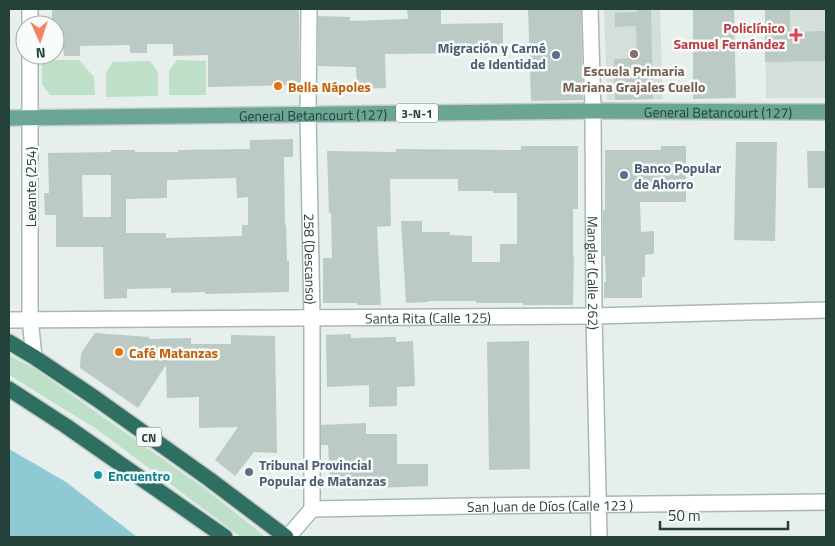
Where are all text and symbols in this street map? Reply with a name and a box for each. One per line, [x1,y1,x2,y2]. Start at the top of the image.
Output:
north arrow [15,15,65,65]
place label: Policlínico Samuel Fernández [673,17,785,54]
marker: Policlínico Samuel Fernández [789,28,803,42]
place label: Migración y Carné de Identidad [437,37,546,74]
text: N [35,43,46,64]
marker: Escuela Primaria Mariana Grajales Cuello [628,48,640,60]
marker: Migración y Carné de Identidad [550,49,562,61]
place label: Escuela Primaria Mariana Grajales Cuello [563,60,705,97]
place label: Bella Nápoles [288,76,371,97]
marker: Bella Nápoles [272,80,284,92]
street label: General Betancourt (127) [644,101,792,122]
street label: General Betancourt (127) [239,103,387,126]
road number: 3-N-1 [396,104,438,122]
street label: Levante (254) [20,147,41,227]
place label: Banco Popular de Ahorro [634,157,721,194]
marker: Banco Popular de Ahorro [618,169,630,181]
street label: 258 (Descanso) [299,213,322,305]
street label: Manglar (Calle 262) [583,216,605,330]
street label: Santa Rita (Calle 125) [365,306,491,328]
place label: Café Matanzas [129,342,219,363]
marker: Café Matanzas [113,346,125,358]
road number: CN [136,428,162,447]
place label: Tribunal Provincial Popular de Matanzas [259,454,387,491]
place label: Encuentro [108,465,170,486]
marker: Tribunal Provincial Popular de Matanzas [243,466,255,478]
marker: Encuentro [92,469,104,481]
street label: San Juan de Díos (Calle 123 ) [467,494,633,517]
scale bar [660,498,788,530]
text: 50 m [668,504,701,527]

